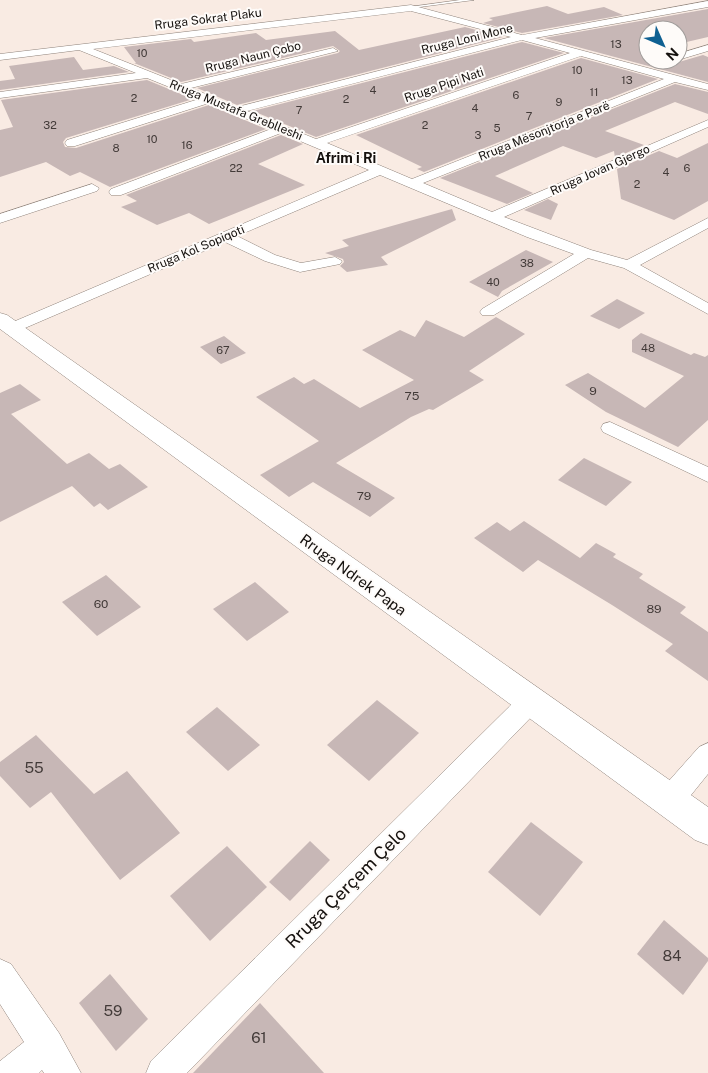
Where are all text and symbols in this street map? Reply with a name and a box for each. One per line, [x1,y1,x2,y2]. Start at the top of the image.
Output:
street label: Rruga Sokrat Plaku [154,5,262,33]
north arrow [638,20,688,70]
street label: Rruga Loni Mone [420,21,514,57]
street label: Rruga Naun Çobo [204,38,302,76]
house number: 13 [610,38,622,50]
text: N [663,45,682,64]
house number: 10 [136,47,148,59]
house number: 10 [571,64,583,76]
street label: Rruga Pipi Nati [402,65,486,105]
house number: 13 [621,74,633,86]
street label: Rruga Mustafa Greblleshi [167,77,305,143]
house number: 4 [370,84,377,96]
house number: 11 [590,86,598,98]
house number: 6 [513,89,520,101]
house number: 2 [131,92,138,104]
house number: 2 [343,93,350,105]
house number: 9 [556,96,563,108]
street label: Rruga Mësonjtorja e Parë [476,98,612,164]
house number: 4 [472,102,479,114]
house number: 7 [296,104,303,116]
house number: 7 [526,110,533,122]
house number: 32 [43,119,57,131]
house number: 2 [422,119,429,131]
house number: 5 [493,122,501,134]
house number: 3 [475,129,482,141]
house number: 10 [146,133,158,145]
house number: 16 [181,139,193,151]
house number: 8 [112,142,120,154]
street label: Rruga Jovan Gjergo [548,142,652,198]
district label: Afrim i Ri [316,150,376,166]
house number: 22 [229,162,243,174]
house number: 6 [684,162,691,174]
house number: 4 [663,166,670,178]
house number: 2 [634,178,641,190]
street label: Rruga Kol Sopiqoti [145,222,247,276]
house number: 38 [520,257,534,269]
house number: 40 [486,276,500,288]
house number: 48 [641,342,655,354]
house number: 67 [216,344,230,356]
house number: 9 [589,384,597,398]
house number: 75 [405,389,420,403]
house number: 79 [357,489,371,503]
street label: Rruga Ndrek Papa [297,530,410,619]
house number: 60 [94,597,108,611]
house number: 89 [646,602,662,616]
house number: 55 [24,759,44,776]
street label: Rruga Çerçem Çelo [281,823,410,952]
house number: 84 [662,947,682,964]
house number: 59 [104,1002,122,1019]
house number: 61 [251,1029,267,1046]

